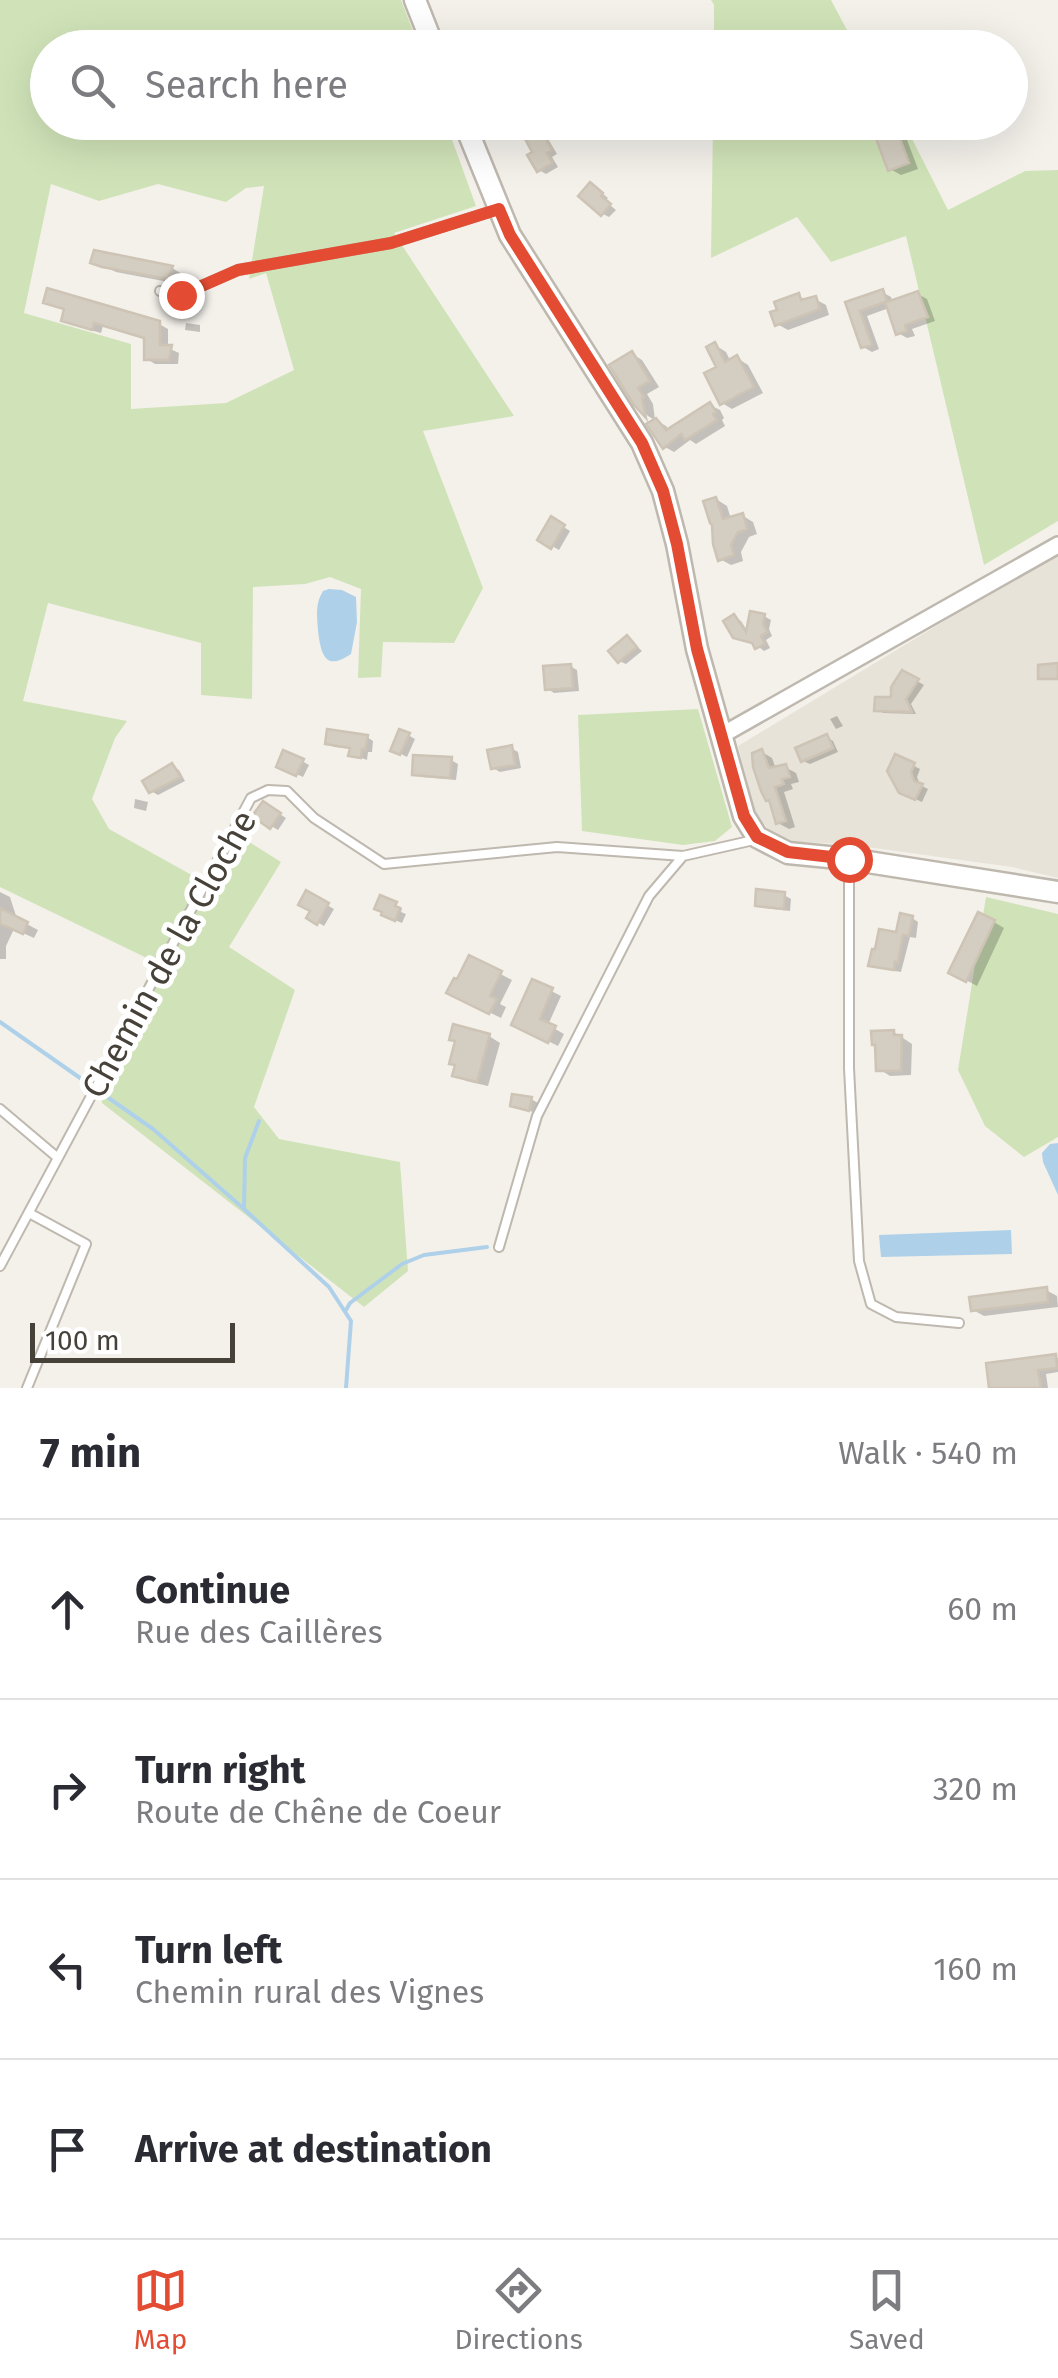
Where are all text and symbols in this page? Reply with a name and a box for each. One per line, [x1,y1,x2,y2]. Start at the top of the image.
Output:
search box [30,30,1028,140]
icon: search [65,58,120,113]
text: Search here [145,62,348,108]
route end [159,273,205,319]
street label: Chemin de la Cloche [73,803,265,1105]
route start [827,837,873,883]
scale bar [30,1318,235,1362]
text: 100 m [45,1324,120,1357]
text: 7 min [40,1428,141,1478]
text: Walk · 540 m [838,1434,1018,1472]
text: Continue [135,1567,290,1613]
icon: ahead [40,1582,95,1637]
text: 60 m [947,1590,1018,1628]
text: Rue des Caillères [135,1613,383,1651]
text: Turn right [135,1747,305,1793]
icon: right [40,1762,95,1817]
text: 320 m [933,1770,1018,1808]
text: Route de Chêne de Coeur [135,1793,501,1831]
text: Turn left [135,1927,282,1973]
icon: left [40,1942,95,1997]
text: 160 m [933,1950,1018,1988]
text: Chemin rural des Vignes [135,1973,484,2011]
icon: arrive [40,2122,95,2177]
text: Arrive at destination [135,2126,492,2172]
tab: Map [133,2263,188,2356]
tab: Directions [454,2263,583,2356]
tab: Saved [849,2263,925,2356]

